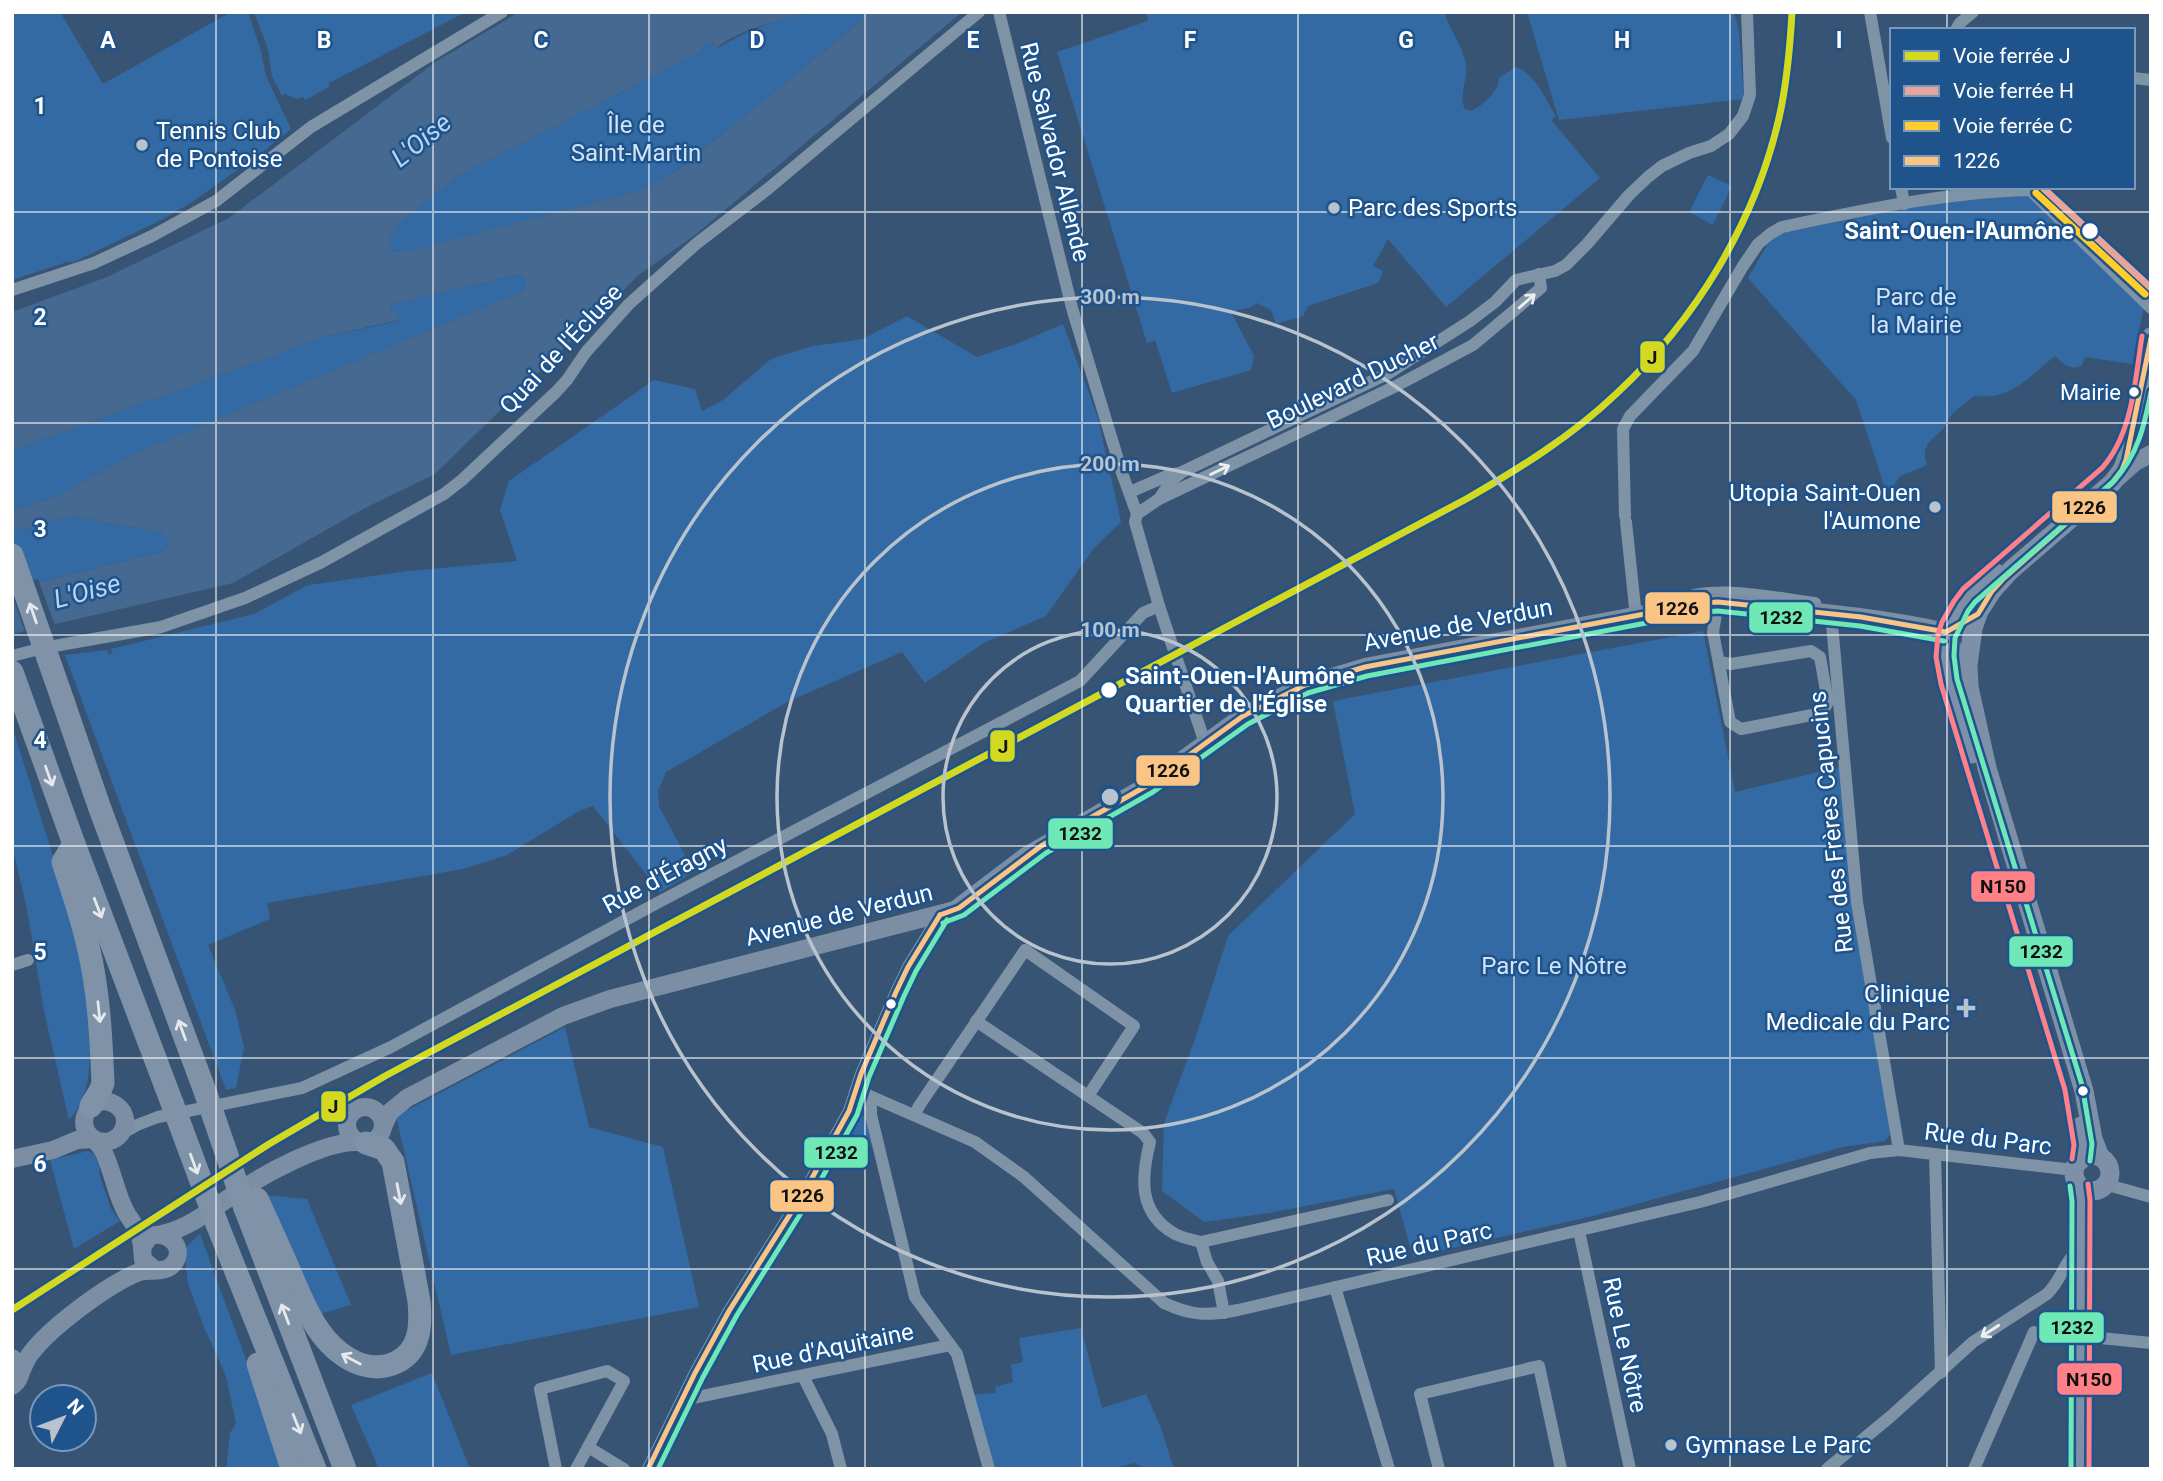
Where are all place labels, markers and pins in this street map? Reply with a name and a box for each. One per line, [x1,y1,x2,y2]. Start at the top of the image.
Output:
place label: Tennis Club de Pontoise [156,117,282,173]
marker: Tennis Club de Pontoise [134,137,150,153]
place label: Parc des Sports [1348,194,1517,222]
marker: Parc des Sports [1326,200,1342,216]
place label: Saint-Ouen-l'Aumône [1844,217,2074,245]
marker: Saint-Ouen-l'Aumône [2080,221,2100,241]
place label: Mairie [2060,380,2121,405]
marker: Mairie [2127,385,2141,399]
place label: Utopia Saint-Ouen l'Aumone [1729,479,1921,535]
marker: Utopia Saint-Ouen l'Aumone [1927,499,1943,515]
place label: Saint-Ouen-l'Aumône Quartier de l'Église [1125,662,1355,718]
marker: Saint-Ouen-l'Aumône Quartier de l'Église [1099,680,1119,700]
centre of rings [1098,785,1122,809]
place label: Clinique Medicale du Parc [1766,980,1950,1036]
unlabelled marker [884,997,898,1011]
marker: Clinique Medicale du Parc [1956,998,1976,1018]
unlabelled marker [2076,1084,2090,1098]
place label: Gymnase Le Parc [1685,1431,1871,1459]
marker: Gymnase Le Parc [1663,1437,1679,1453]

